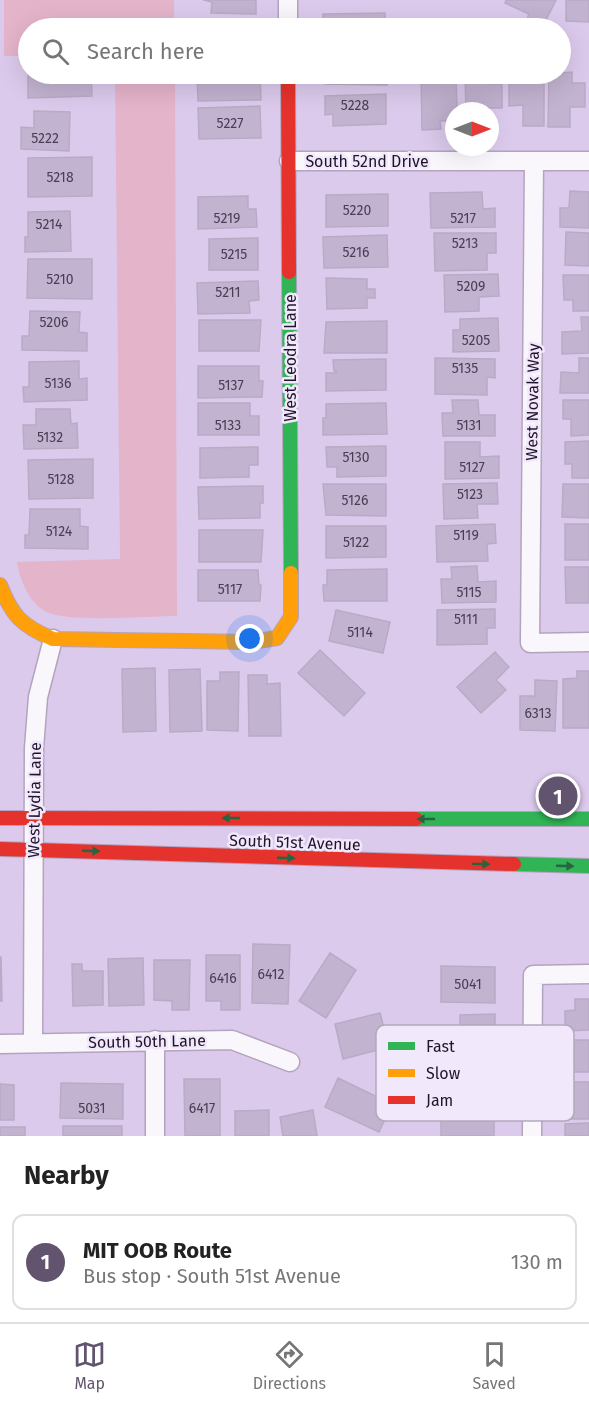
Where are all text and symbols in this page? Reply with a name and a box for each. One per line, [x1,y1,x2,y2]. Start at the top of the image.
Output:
search box [18,18,571,84]
icon: search [39,35,72,68]
text: Search here [87,38,205,65]
house number: 5228 [341,97,369,114]
north arrow [445,102,499,156]
house number: 5227 [217,115,243,132]
house number: 5222 [31,130,59,147]
street label: South 52nd Drive [305,152,429,171]
house number: 5218 [46,169,74,186]
house number: 5220 [343,202,371,219]
house number: 5219 [214,210,240,227]
house number: 5217 [450,210,476,227]
house number: 5214 [36,216,63,233]
house number: 5213 [452,235,478,252]
house number: 5216 [343,244,369,261]
house number: 5215 [221,246,247,263]
house number: 5210 [46,271,74,288]
house number: 5209 [457,278,485,295]
house number: 5211 [215,284,241,301]
street label: West Leodra Lane [281,294,300,422]
house number: 5206 [39,314,69,331]
house number: 5205 [462,332,490,349]
street label: West Novak Way [522,343,543,461]
house number: 5135 [452,360,478,377]
house number: 5136 [45,375,71,392]
house number: 5137 [218,377,244,394]
house number: 5133 [215,417,241,434]
house number: 5131 [456,417,482,434]
house number: 5132 [37,429,63,446]
house number: 5130 [342,449,370,466]
house number: 5127 [459,459,485,476]
house number: 5128 [47,471,75,488]
house number: 5123 [457,486,483,503]
house number: 5126 [342,492,368,509]
house number: 5124 [46,523,73,540]
house number: 5119 [453,527,479,544]
house number: 5122 [343,534,369,551]
house number: 5117 [218,581,242,598]
house number: 5115 [456,584,482,601]
house number: 5111 [454,611,478,628]
your location [235,624,264,653]
house number: 5114 [347,624,373,641]
house number: 6313 [524,705,552,722]
street label: West Lydia Lane [24,742,45,858]
pin: 1 [538,774,578,818]
one-way arrow [221,813,240,823]
one-way arrow [416,814,435,824]
street label: South 51st Avenue [229,831,361,854]
one-way arrow [82,846,101,855]
one-way arrow [277,853,296,863]
one-way arrow [472,859,491,868]
one-way arrow [555,861,574,870]
house number: 6412 [257,966,285,983]
house number: 6416 [209,970,237,987]
house number: 5041 [454,976,482,993]
legend [376,1025,574,1121]
street label: South 50th Lane [88,1031,206,1052]
text: Fast [426,1037,455,1056]
text: Slow [426,1064,461,1083]
text: Jam [426,1091,453,1110]
house number: 5031 [78,1100,106,1117]
house number: 6417 [189,1100,215,1117]
text: Nearby [24,1160,109,1191]
text: MIT OOB Route [83,1237,232,1264]
text: 1 [41,1250,50,1274]
text: 130 m [511,1250,563,1274]
text: Bus stop · South 51st Avenue [83,1264,341,1288]
tab: Map [73,1338,106,1393]
tab: Directions [253,1338,326,1393]
tab: Saved [472,1338,516,1393]

